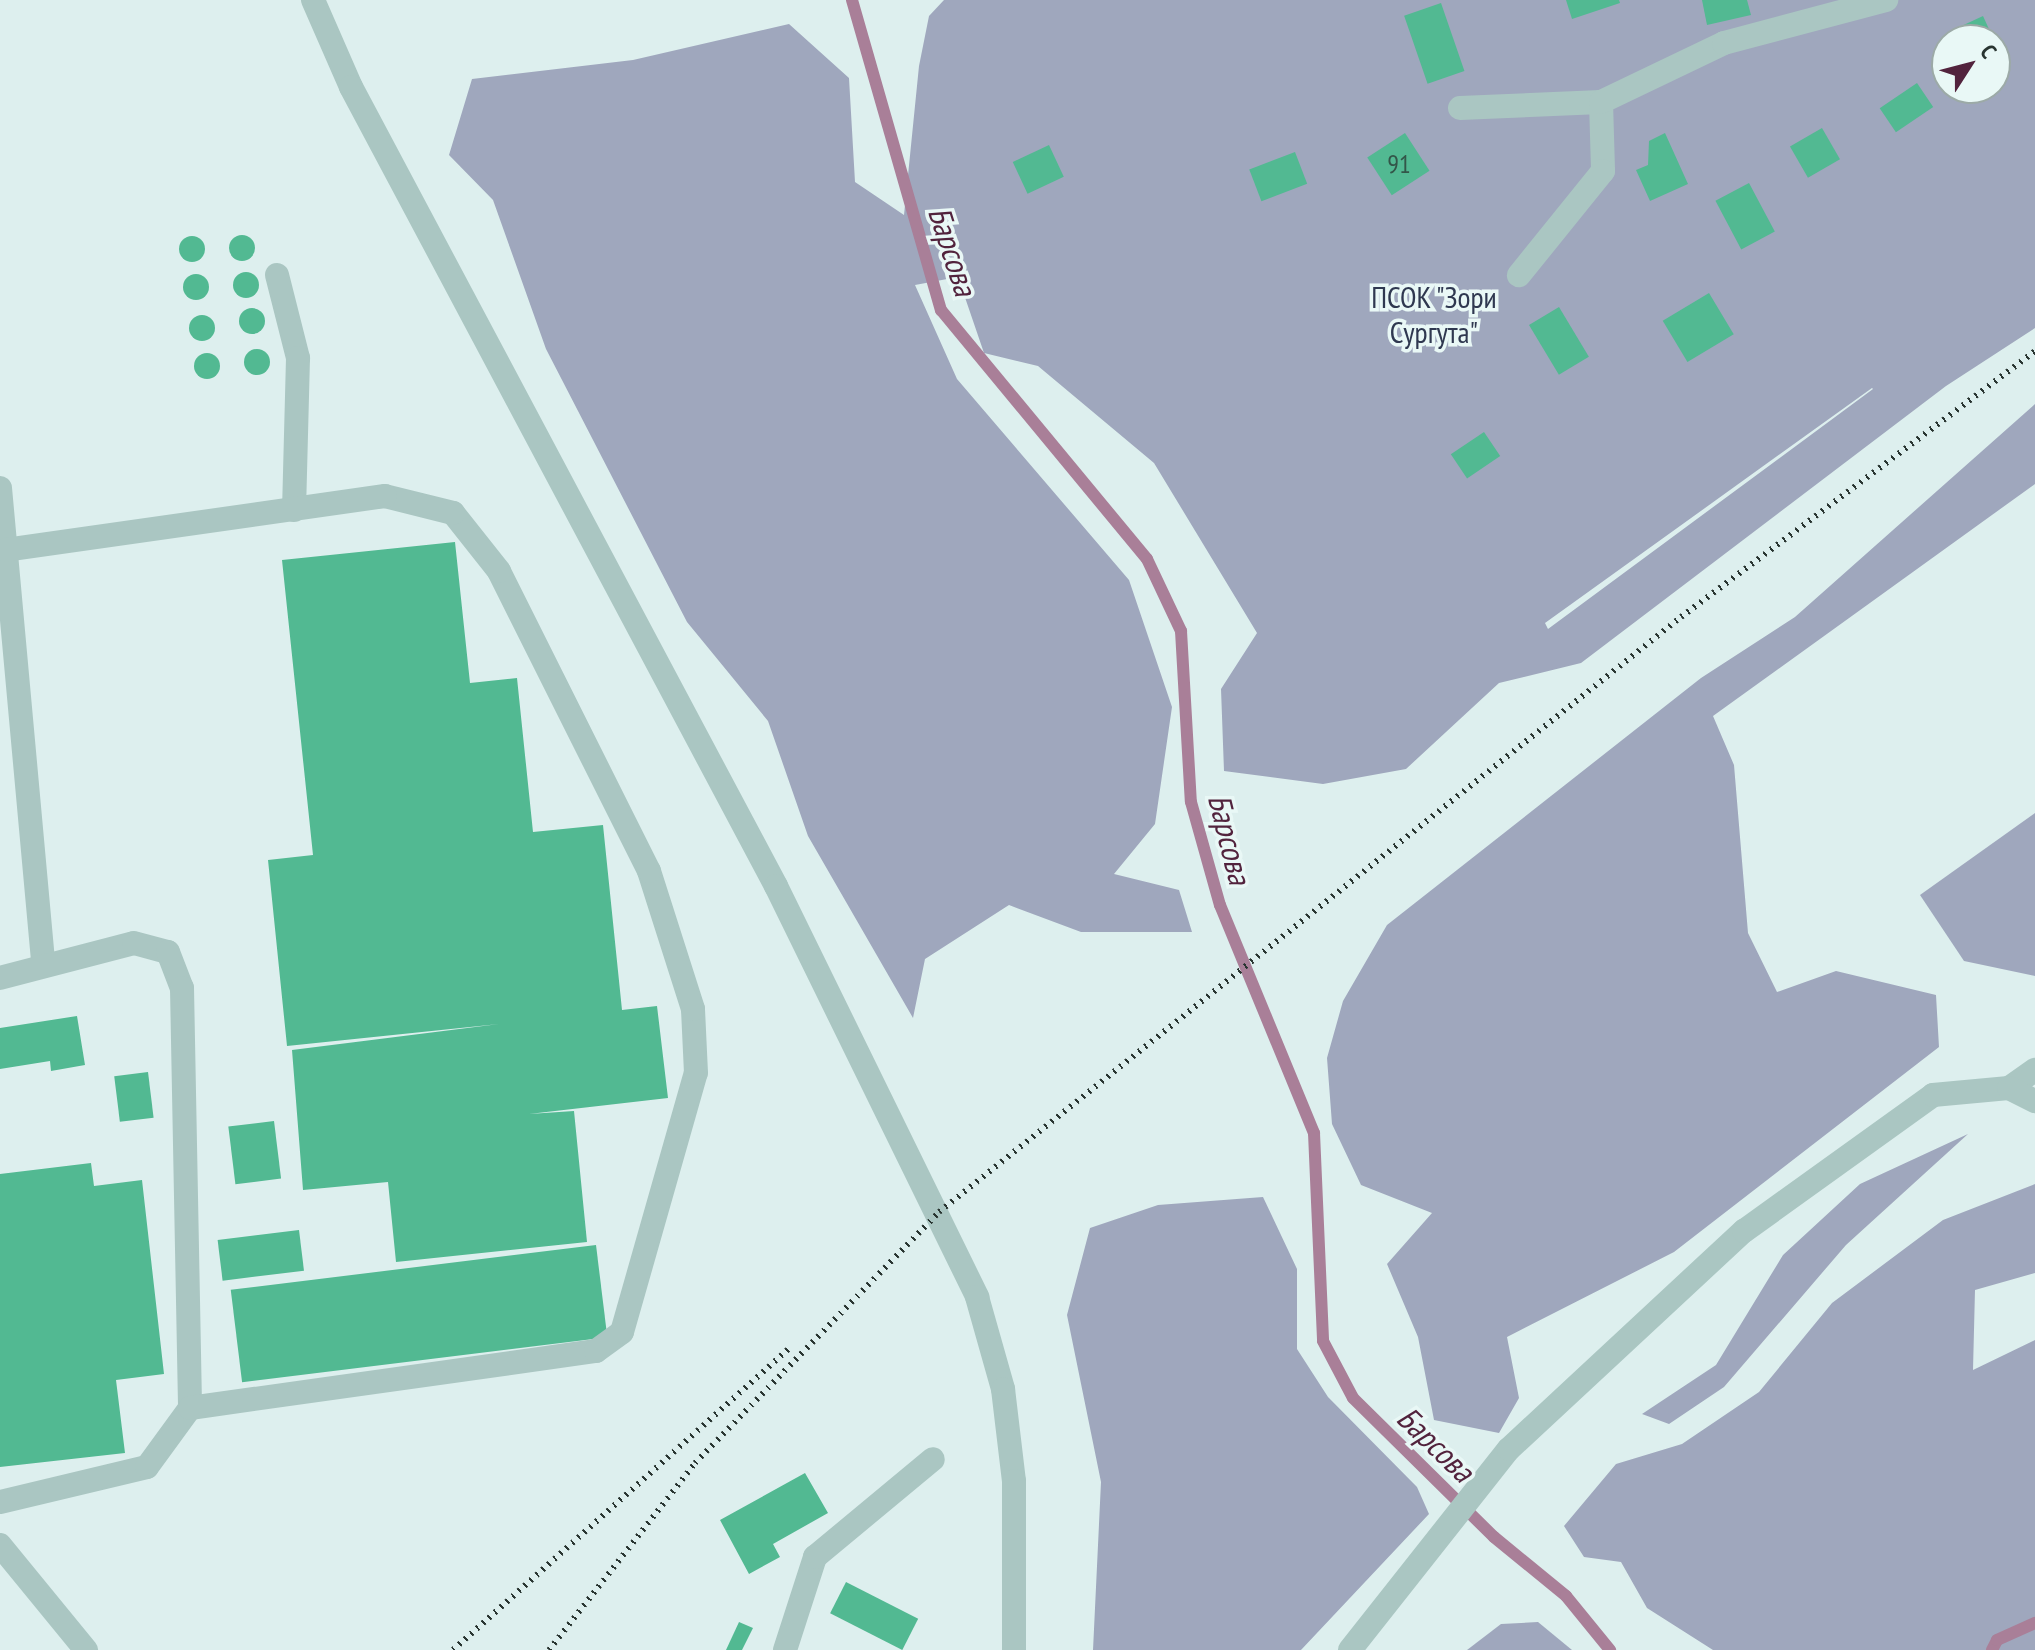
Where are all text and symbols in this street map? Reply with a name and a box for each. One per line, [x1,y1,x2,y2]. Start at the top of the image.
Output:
north arrow [1931,24,2011,104]
text: С [1975,39,2003,63]
house number: 91 [1387,148,1411,180]
water label: Барсова [921,202,985,300]
park label: ПСОК "Зори Сургута" [1370,279,1498,350]
water label: Барсова [1200,790,1260,888]
water label: Барсова [1390,1398,1482,1490]

